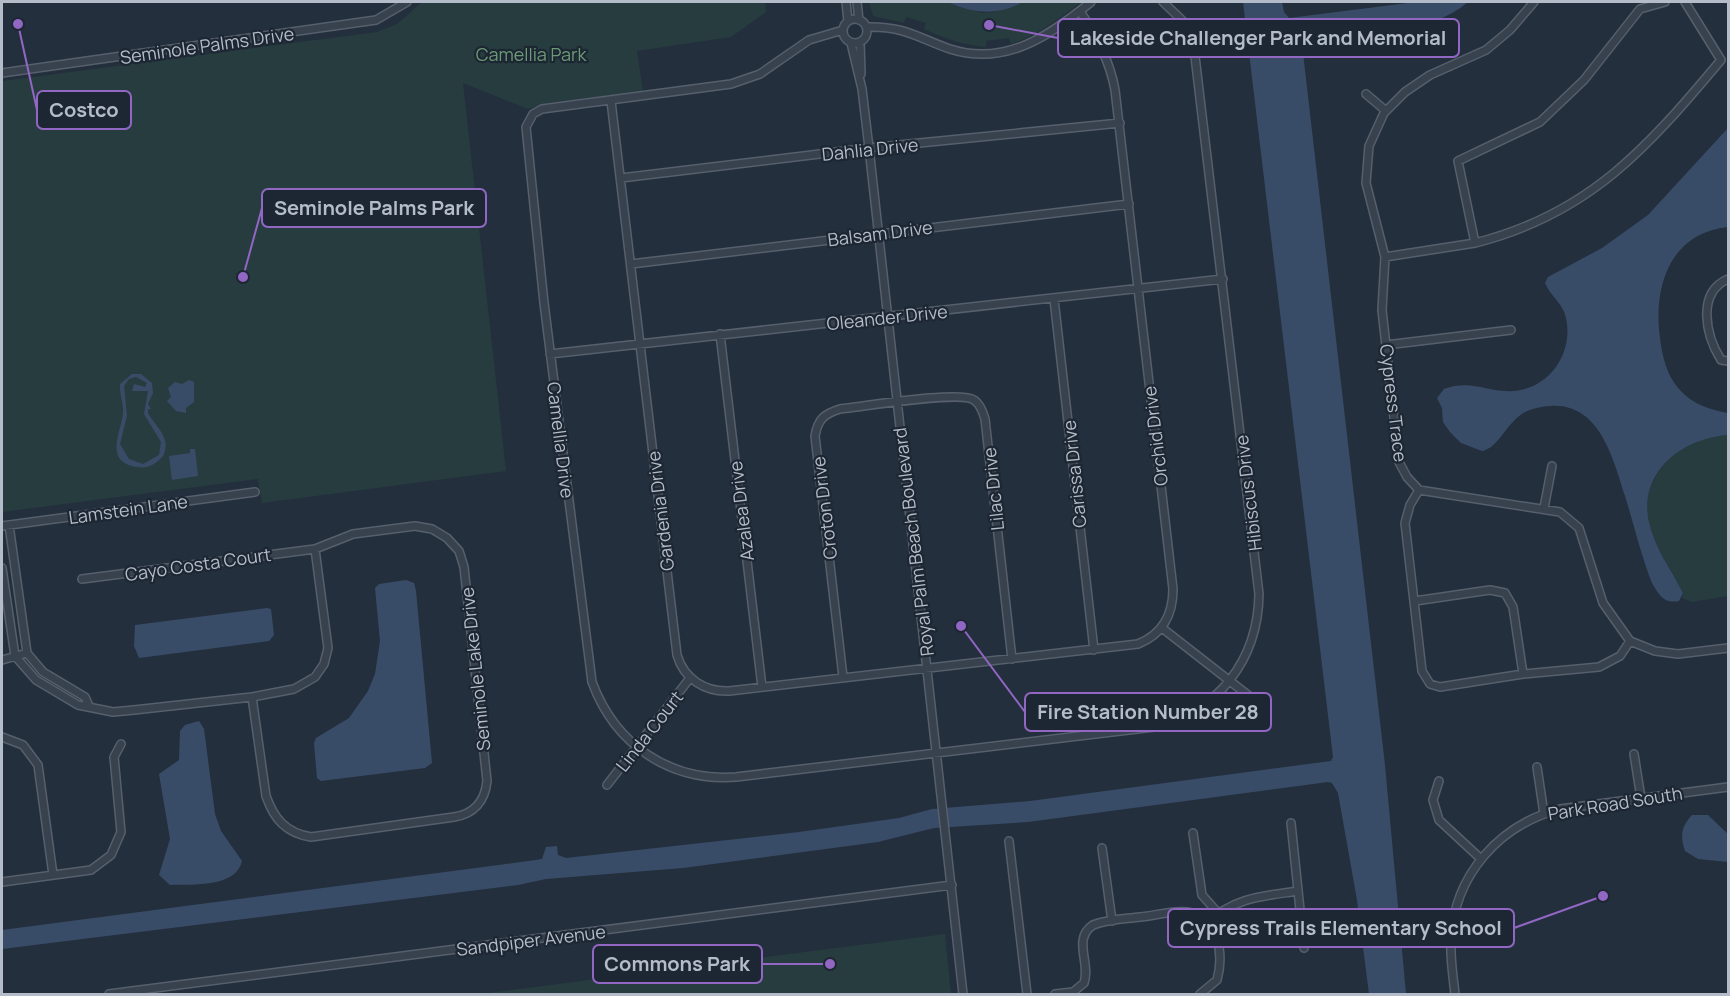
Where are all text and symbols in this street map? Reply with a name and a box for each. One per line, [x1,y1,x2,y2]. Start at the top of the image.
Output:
callout: Lakeside Challenger Park and Memorial [1058,19,1459,57]
street label: Seminole Palms Drive [118,21,296,69]
text: Lakeside Challenger Park and Memorial [1070,24,1446,51]
park label: Camellia Park [476,42,587,66]
callout: Costco [37,91,131,129]
text: Costco [49,96,119,123]
street label: Dahlia Drive [821,132,919,166]
callout: Seminole Palms Park [262,189,486,227]
text: Seminole Palms Park [274,194,475,221]
street label: Balsam Drive [826,215,934,251]
street label: Oleander Drive [825,299,949,335]
street label: Cypress Trace [1375,343,1413,463]
street label: Camellia Drive [542,381,580,499]
street label: Orchid Drive [1137,385,1173,487]
street label: Carissa Drive [1056,419,1092,529]
street label: Royal Palm Beach Boulevard [887,426,939,658]
street label: Hibiscus Drive [1229,434,1267,552]
street label: Lilac Drive [977,446,1009,532]
street label: Gardenia Drive [641,450,679,572]
street label: Croton Drive [806,455,842,561]
street label: Azalea Drive [723,460,759,562]
street label: Lamstein Lane [67,489,189,529]
street label: Cayo Costa Court [123,542,273,586]
street label: Seminole Lake Drive [454,586,496,752]
street label: Linda Court [610,686,688,776]
callout: Fire Station Number 28 [1025,693,1271,731]
text: Fire Station Number 28 [1037,698,1259,725]
street label: Park Road South [1546,781,1684,825]
callout: Cypress Trails Elementary School [1168,909,1514,947]
text: Cypress Trails Elementary School [1180,914,1502,941]
street label: Sandpiper Avenue [455,919,607,961]
callout: Commons Park [593,945,762,983]
text: Commons Park [604,950,751,977]

